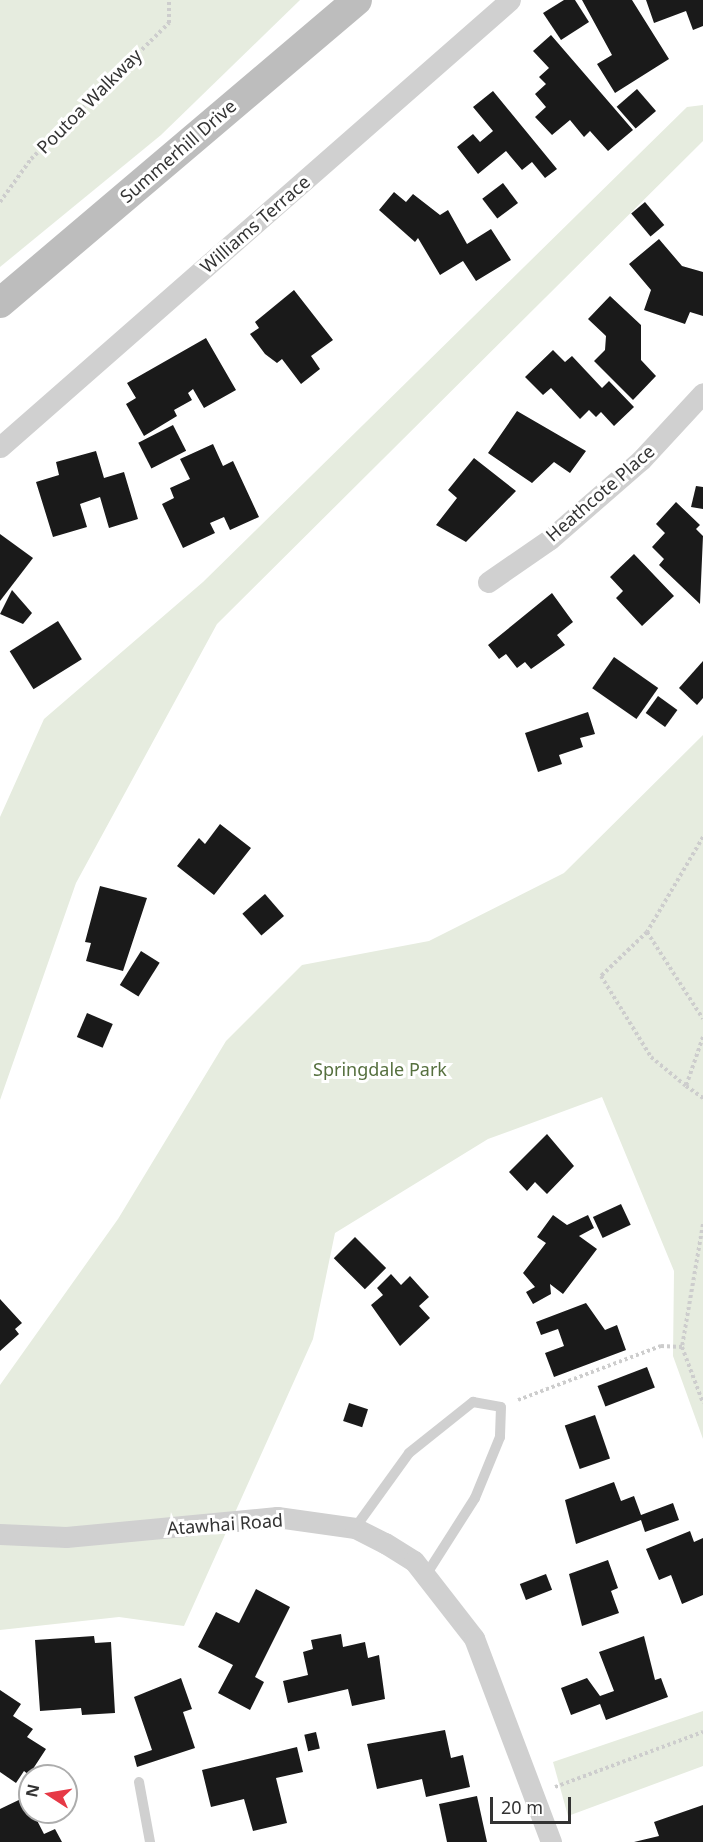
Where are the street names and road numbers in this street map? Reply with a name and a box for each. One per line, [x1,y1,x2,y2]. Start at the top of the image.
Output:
street label: Poutoa Walkway [32,44,146,158]
street label: Summerhill Drive [116,95,240,207]
street label: Williams Terrace [196,171,314,277]
street label: Heathcote Place [541,440,659,546]
street label: Atawhai Road [166,1509,284,1539]

